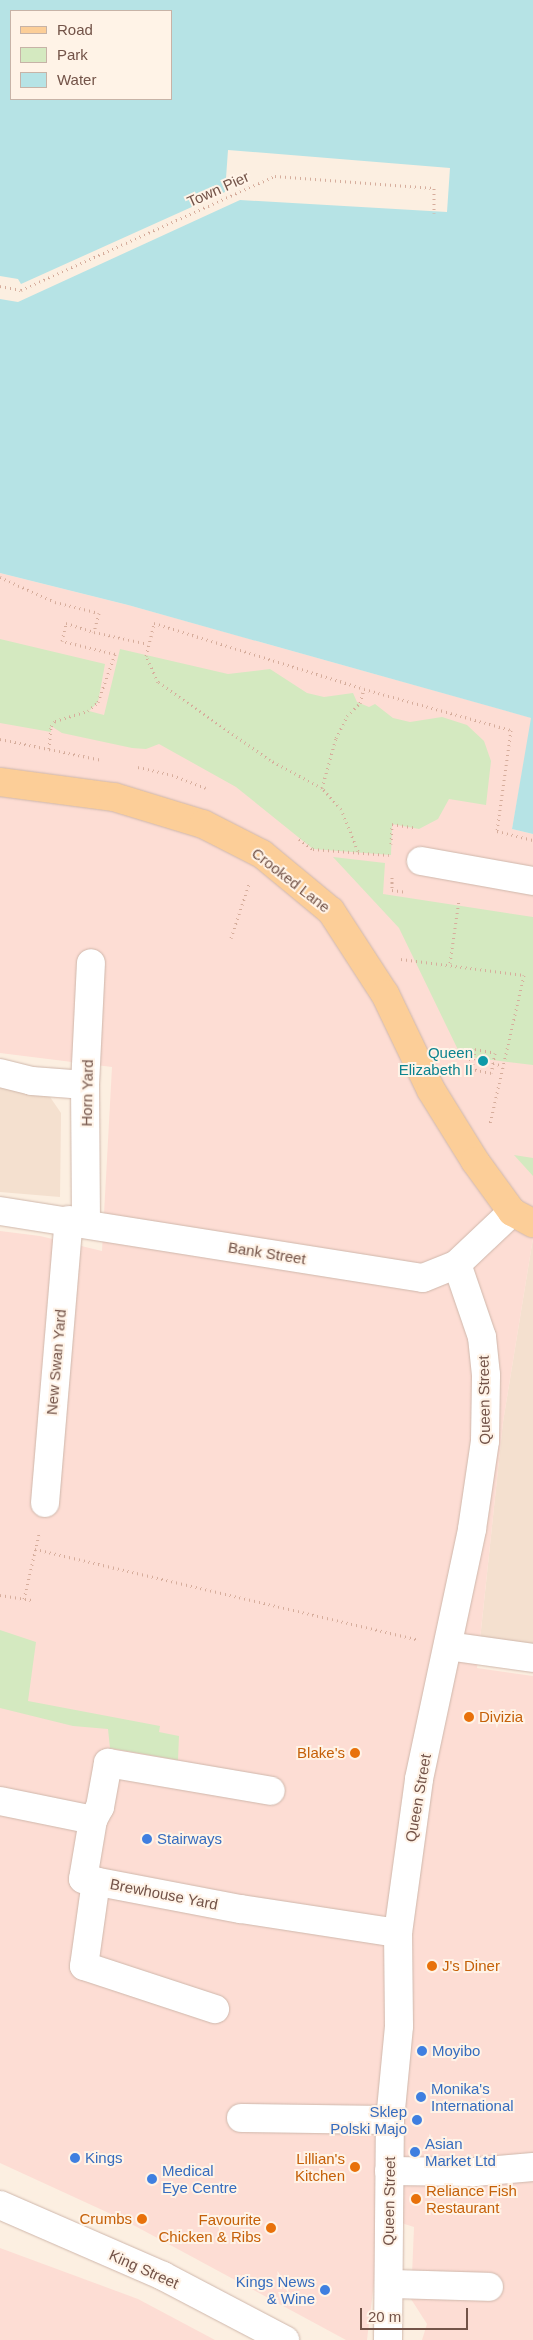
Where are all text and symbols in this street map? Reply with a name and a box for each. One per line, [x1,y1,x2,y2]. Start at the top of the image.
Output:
legend [10,10,172,100]
text: Road [57,21,93,38]
text: Park [57,46,88,63]
text: Water [57,71,96,88]
street label: Town Pier [184,167,252,211]
street label: Crooked Lane [248,844,334,916]
place label: Queen Elizabeth II [399,1043,473,1078]
marker: Queen Elizabeth II [477,1055,489,1067]
street label: Horn Yard [77,1059,97,1127]
street label: Bank Street [227,1238,307,1268]
street label: New Swan Yard [42,1308,70,1416]
street label: Queen Street [474,1355,494,1445]
place label: Divizia [479,1708,523,1726]
marker: Divizia [463,1711,475,1723]
place label: Blake's [297,1744,345,1762]
marker: Blake's [349,1747,361,1759]
street label: Queen Street [401,1753,435,1843]
place label: Stairways [157,1830,222,1848]
marker: Stairways [141,1833,153,1845]
street label: Brewhouse Yard [108,1875,220,1913]
place label: J's Diner [442,1957,500,1975]
marker: J's Diner [426,1960,438,1972]
place label: Moyibo [432,2042,480,2060]
marker: Moyibo [416,2045,428,2057]
place label: Monika's International [431,2079,514,2114]
marker: Monika's International [415,2091,427,2103]
place label: Sklep Polski Majo [330,2102,407,2137]
marker: Sklep Polski Majo [411,2114,423,2126]
place label: Asian Market Ltd [425,2134,496,2169]
marker: Asian Market Ltd [409,2146,421,2158]
place label: Kings [85,2149,123,2167]
place label: Lillian's Kitchen [295,2149,345,2184]
marker: Kings [69,2152,81,2164]
street label: Queen Street [379,2156,399,2246]
place label: Medical Eye Centre [162,2161,237,2196]
marker: Lillian's Kitchen [349,2161,361,2173]
marker: Medical Eye Centre [146,2173,158,2185]
place label: Reliance Fish Restaurant [426,2181,517,2216]
marker: Reliance Fish Restaurant [410,2193,422,2205]
place label: Crumbs [79,2210,132,2228]
place label: Favourite Chicken & Ribs [158,2210,261,2245]
marker: Crumbs [136,2213,148,2225]
marker: Favourite Chicken & Ribs [265,2222,277,2234]
street label: King Street [106,2246,182,2292]
place label: Kings News & Wine [236,2272,315,2307]
marker: Kings News & Wine [319,2284,331,2296]
scale bar [363,2298,470,2330]
text: 20 m [368,2308,401,2325]

